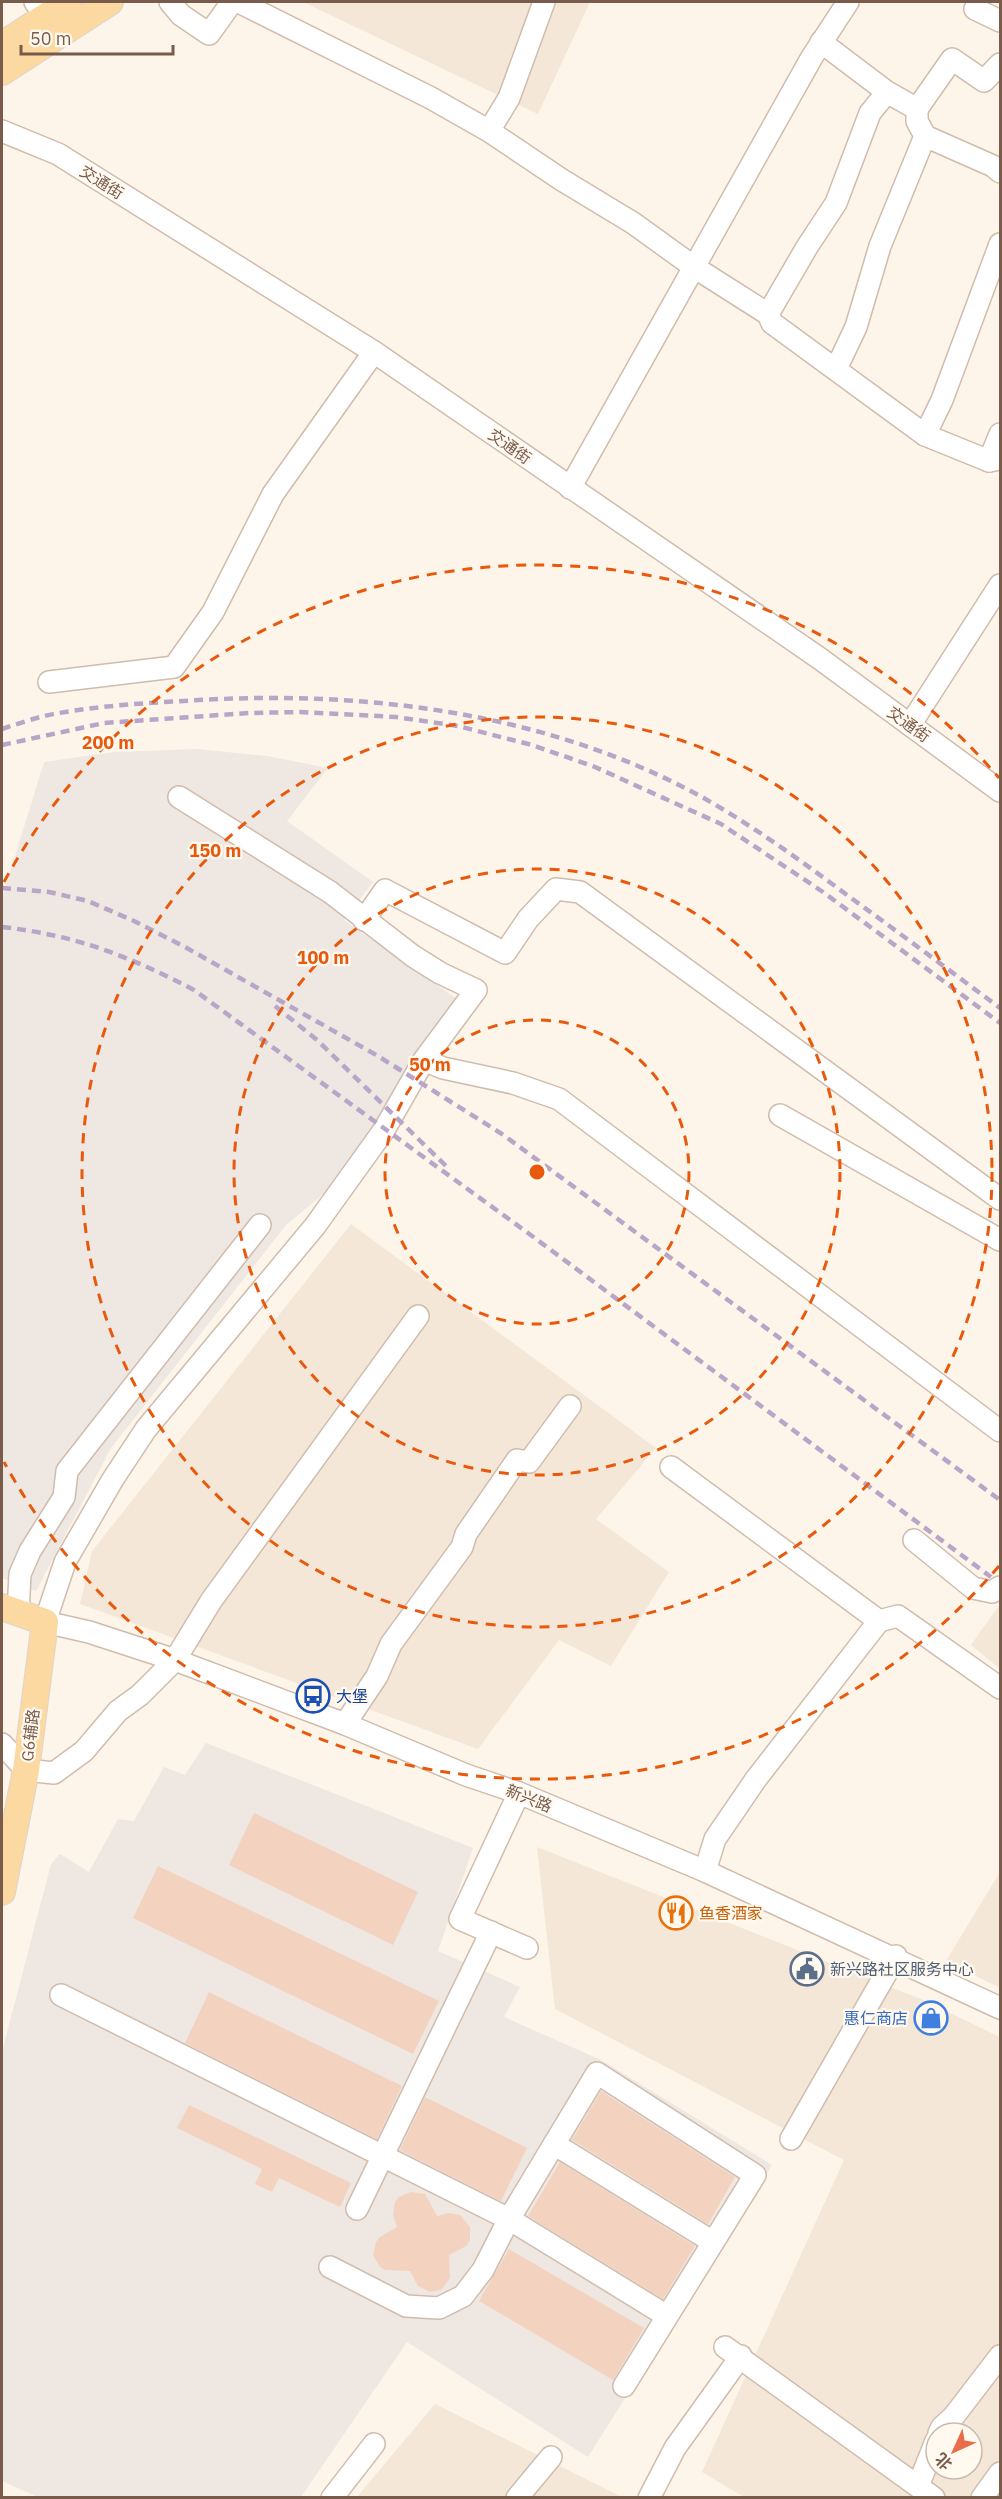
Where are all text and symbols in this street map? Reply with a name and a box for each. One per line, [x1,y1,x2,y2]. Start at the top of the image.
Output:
scale bar [21,18,172,56]
text: 50 m [30,27,72,50]
street label: 交通街 [76,161,128,203]
street label: 交通街 [485,424,535,468]
street label: 交通街 [884,702,934,746]
text: 200 m [82,731,134,754]
text: 150 m [189,839,241,862]
text: 100 m [297,946,349,969]
text: 50 m [409,1053,451,1076]
centre of rings [527,1162,547,1182]
bus stop icon: 大堡 [295,1678,331,1714]
place label: 大堡 [336,1686,368,1706]
street label: G6辅路 [17,1708,43,1762]
street label: 新兴路 [503,1780,555,1816]
restaurant icon: 鱼香酒家 [658,1895,694,1931]
place label: 鱼香酒家 [699,1903,763,1923]
public building icon: 新兴路社区服务中心 [789,1951,825,1987]
place label: 新兴路社区服务中心 [830,1959,974,1979]
shop icon: 惠仁商店 [913,2000,949,2036]
place label: 惠仁商店 [844,2008,908,2028]
north arrow [924,2421,984,2481]
text: 北 [931,2449,956,2474]

